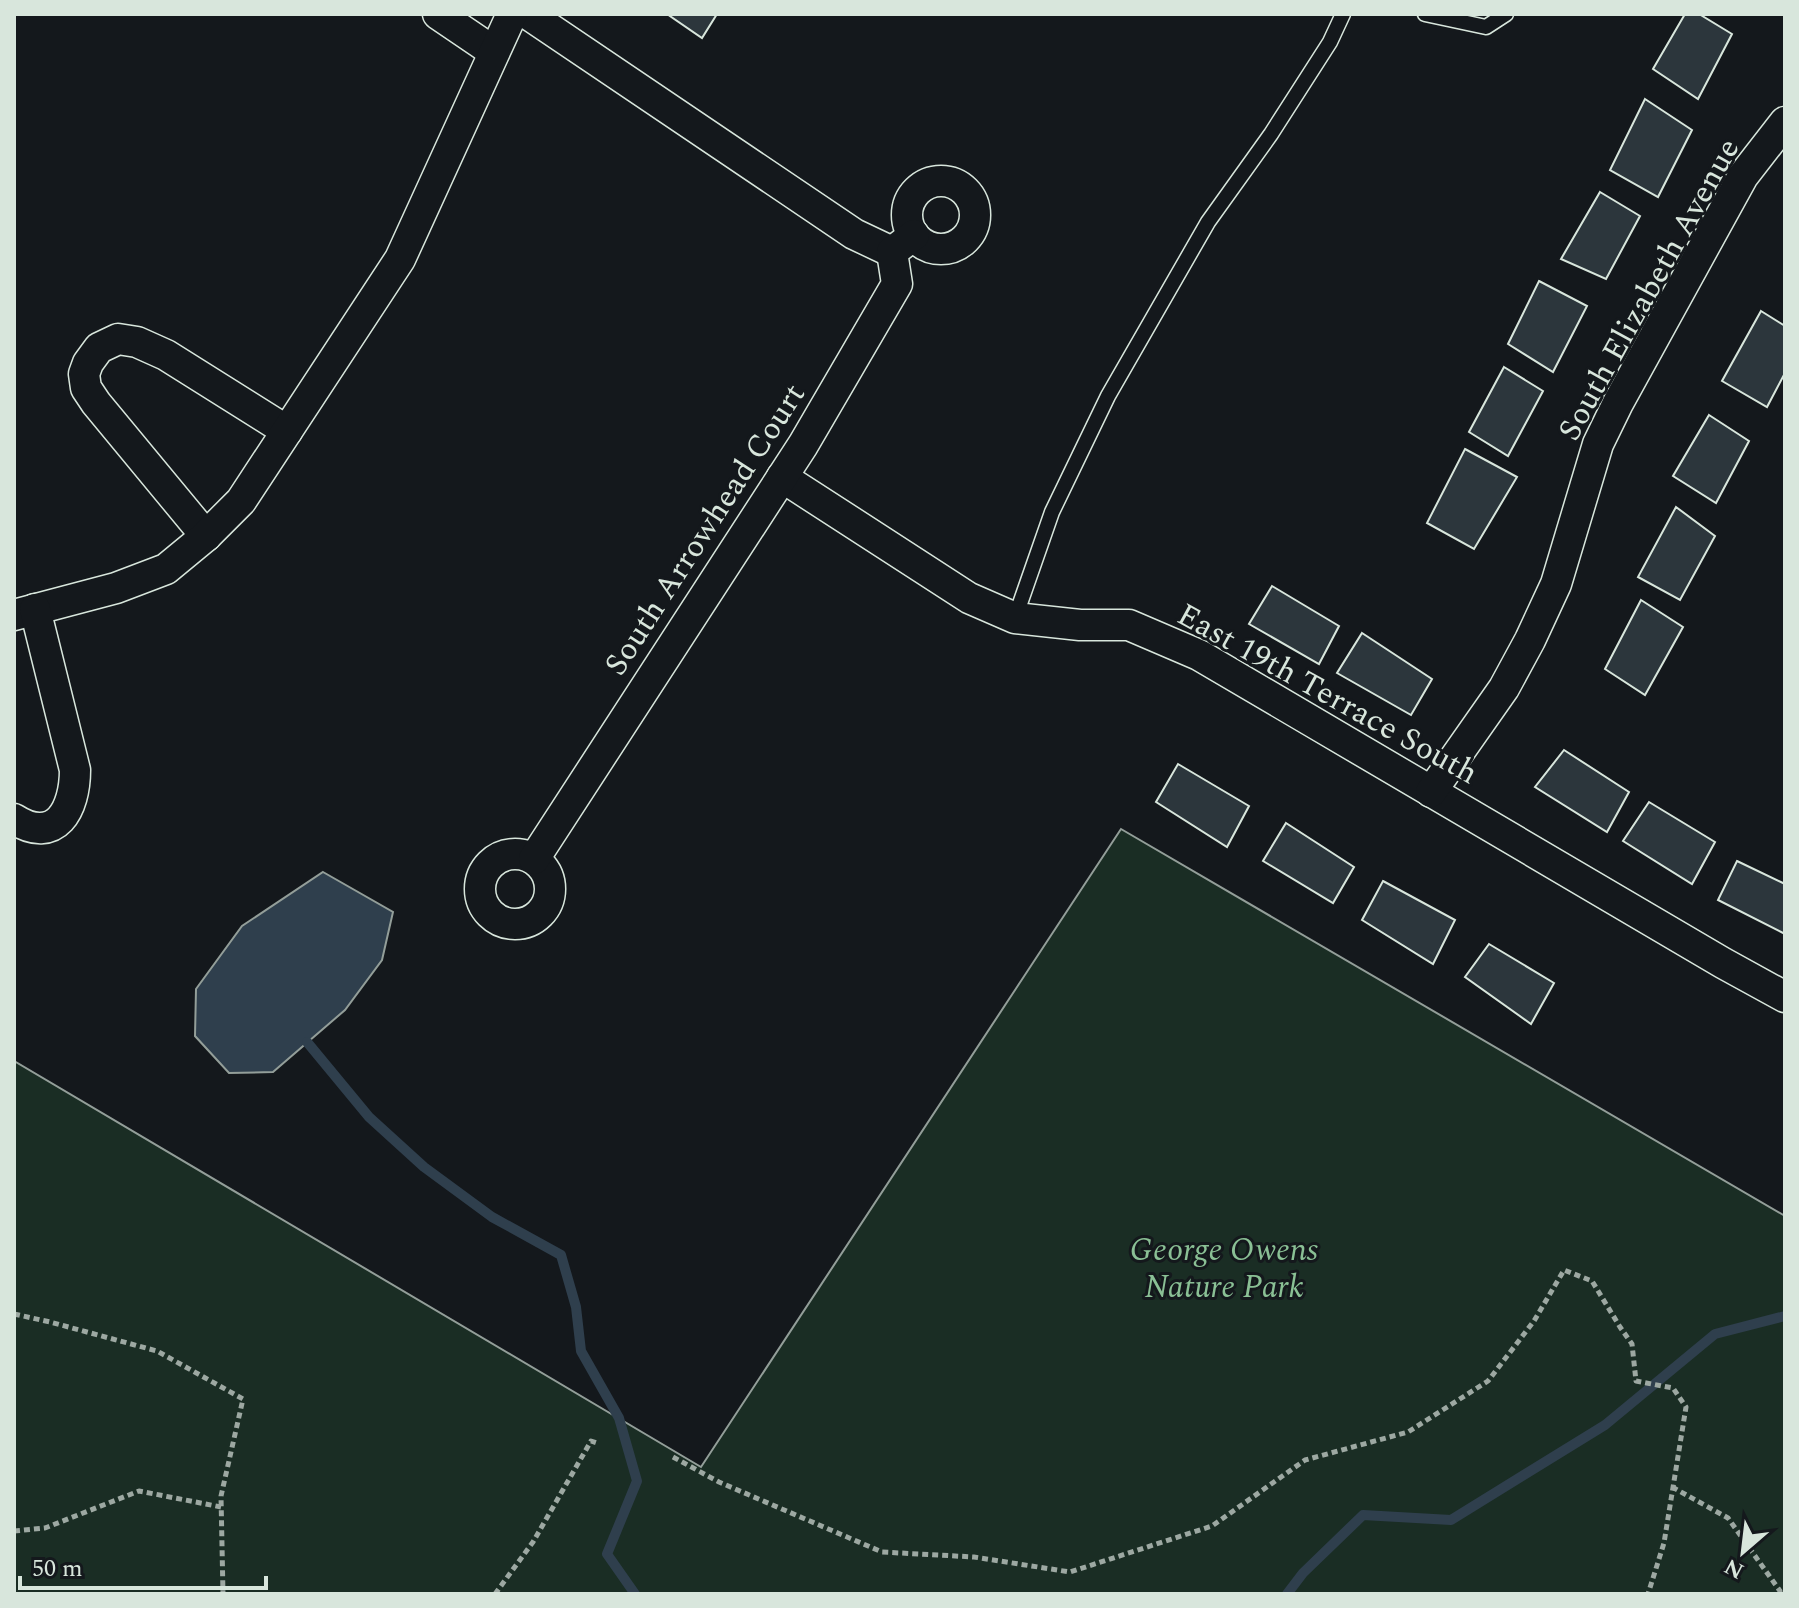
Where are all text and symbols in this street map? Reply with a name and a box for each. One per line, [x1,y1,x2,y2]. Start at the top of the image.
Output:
street label: South Elizabeth Avenue [1546,130,1753,450]
street label: South Arrowhead Court [592,374,818,686]
street label: East 19th Terrace South [1168,591,1487,798]
park label: George Owens Nature Park [1130,1226,1318,1312]
north arrow [1703,1512,1783,1592]
scale bar [20,1540,266,1590]
text: N [1719,1550,1750,1587]
text: 50 m [32,1551,83,1587]

